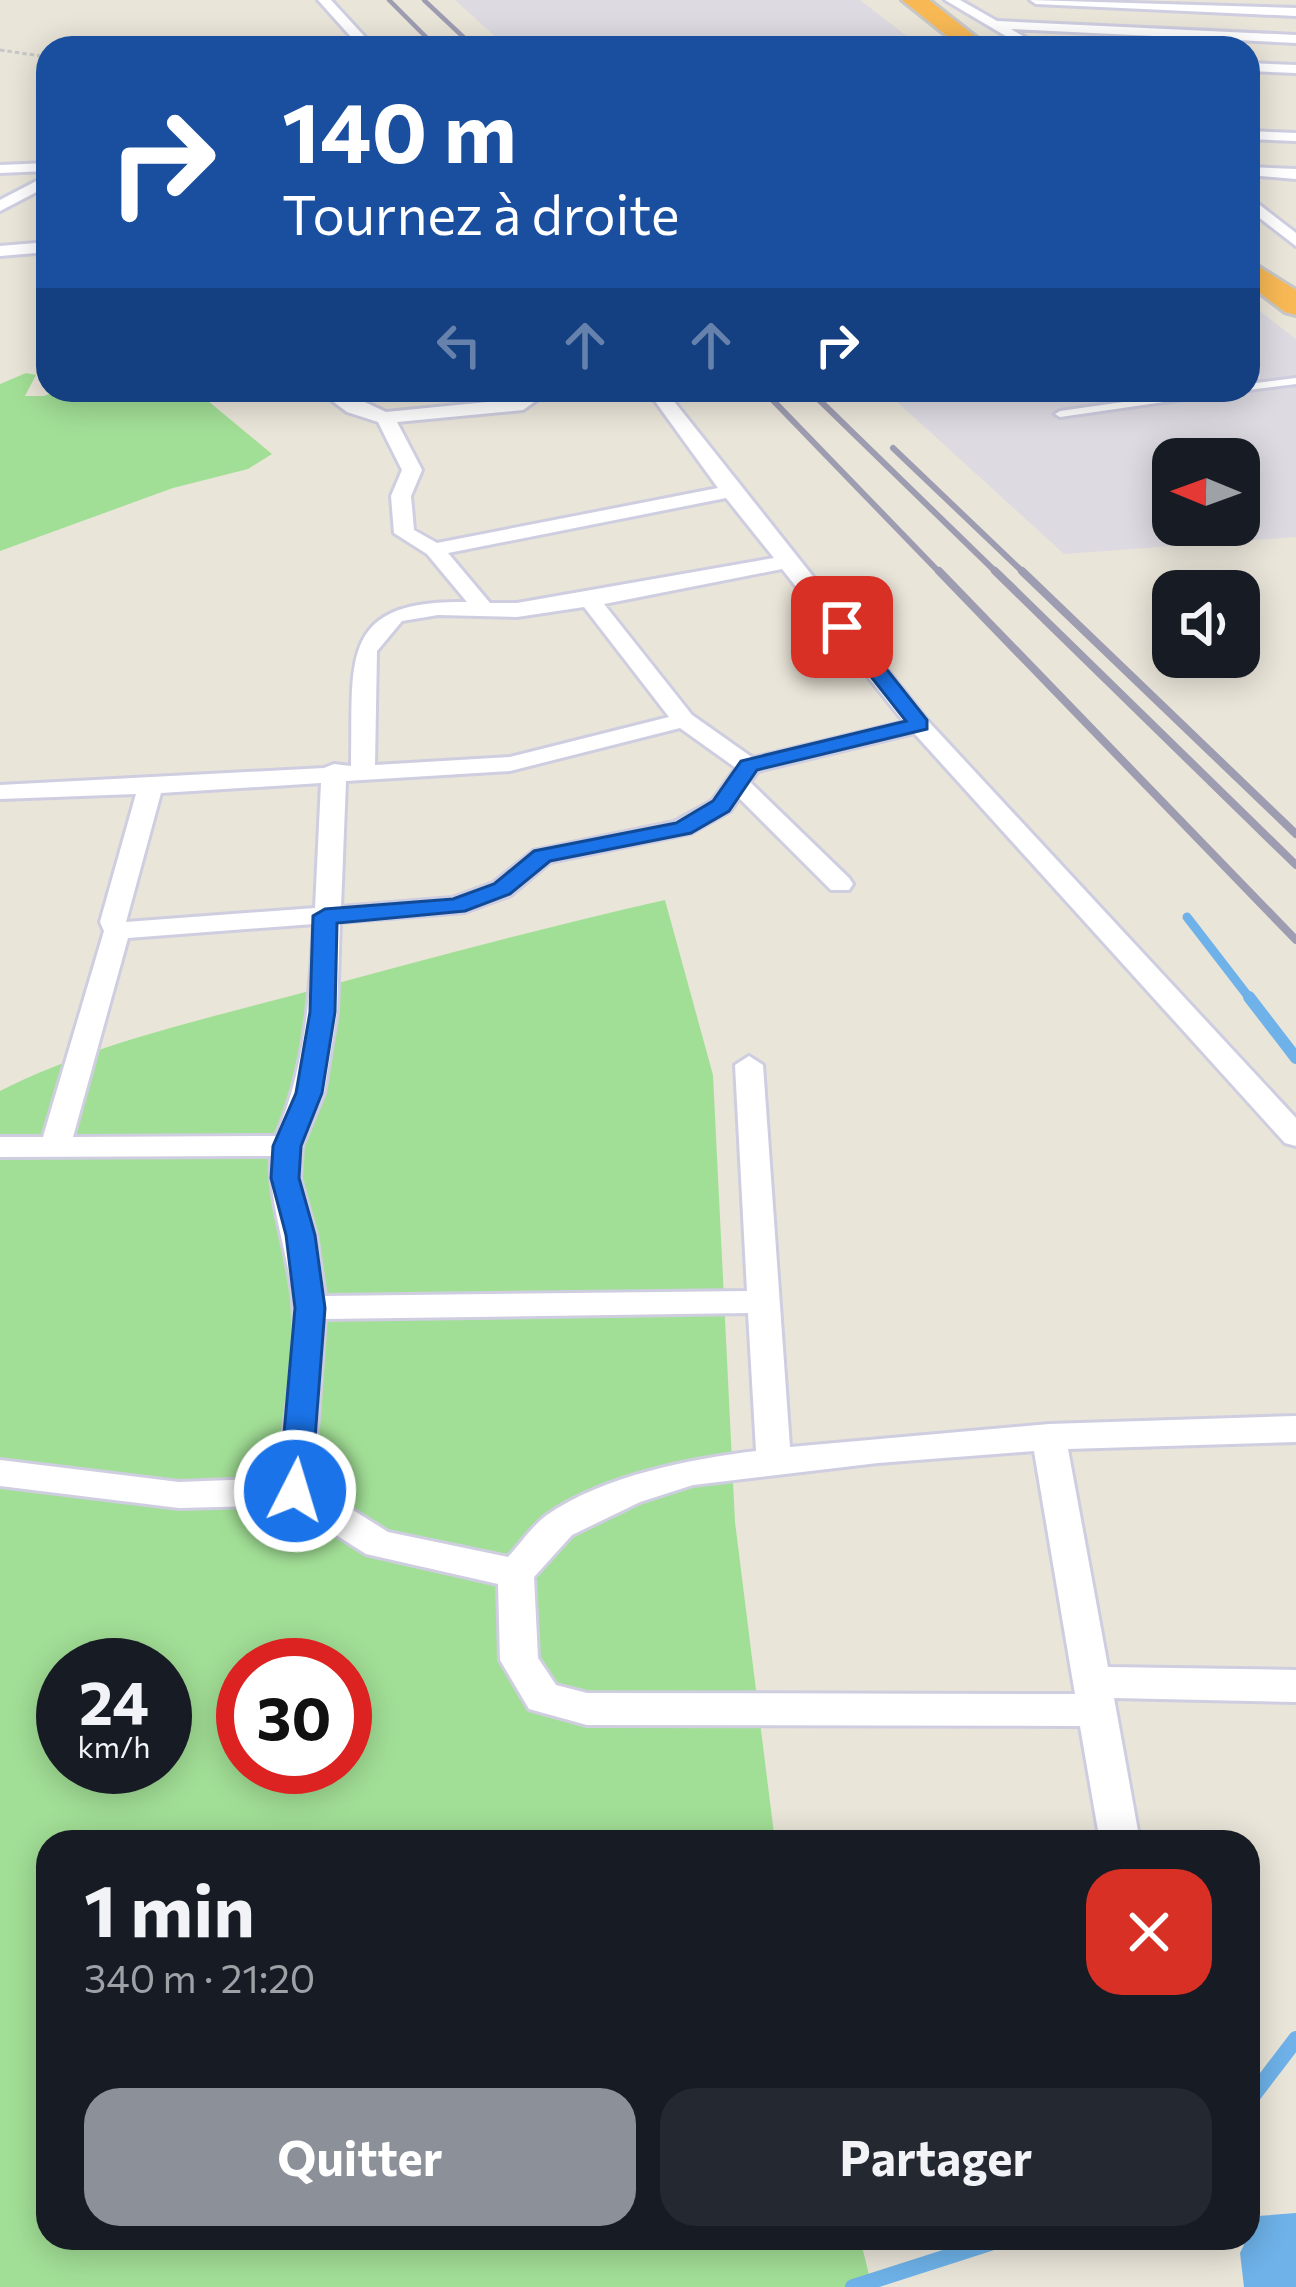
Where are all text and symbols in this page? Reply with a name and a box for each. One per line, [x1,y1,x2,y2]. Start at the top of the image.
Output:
text: 140 m [282,78,517,180]
icon: right [84,84,240,240]
text: Tournez à droite [282,180,680,246]
icon: left [426,312,492,378]
icon: ahead [552,312,618,378]
icon: ahead [678,312,744,378]
icon: right [804,312,870,378]
north arrow [1152,438,1260,546]
map controls [1152,438,1260,678]
button: sound [1152,570,1260,678]
pin [791,576,893,678]
icon: arrive [809,594,875,660]
position arrow [232,1428,358,1554]
speed limit sign: 30 [216,1638,372,1794]
text: 24 [79,1664,149,1737]
text: km/h [78,1727,150,1764]
text: 1 min [84,1864,255,1952]
button: close [1086,1869,1212,1995]
text: 340 m · 21:20 [84,1953,315,2001]
button: Quitter [84,2088,636,2226]
button: Partager [660,2088,1212,2226]

